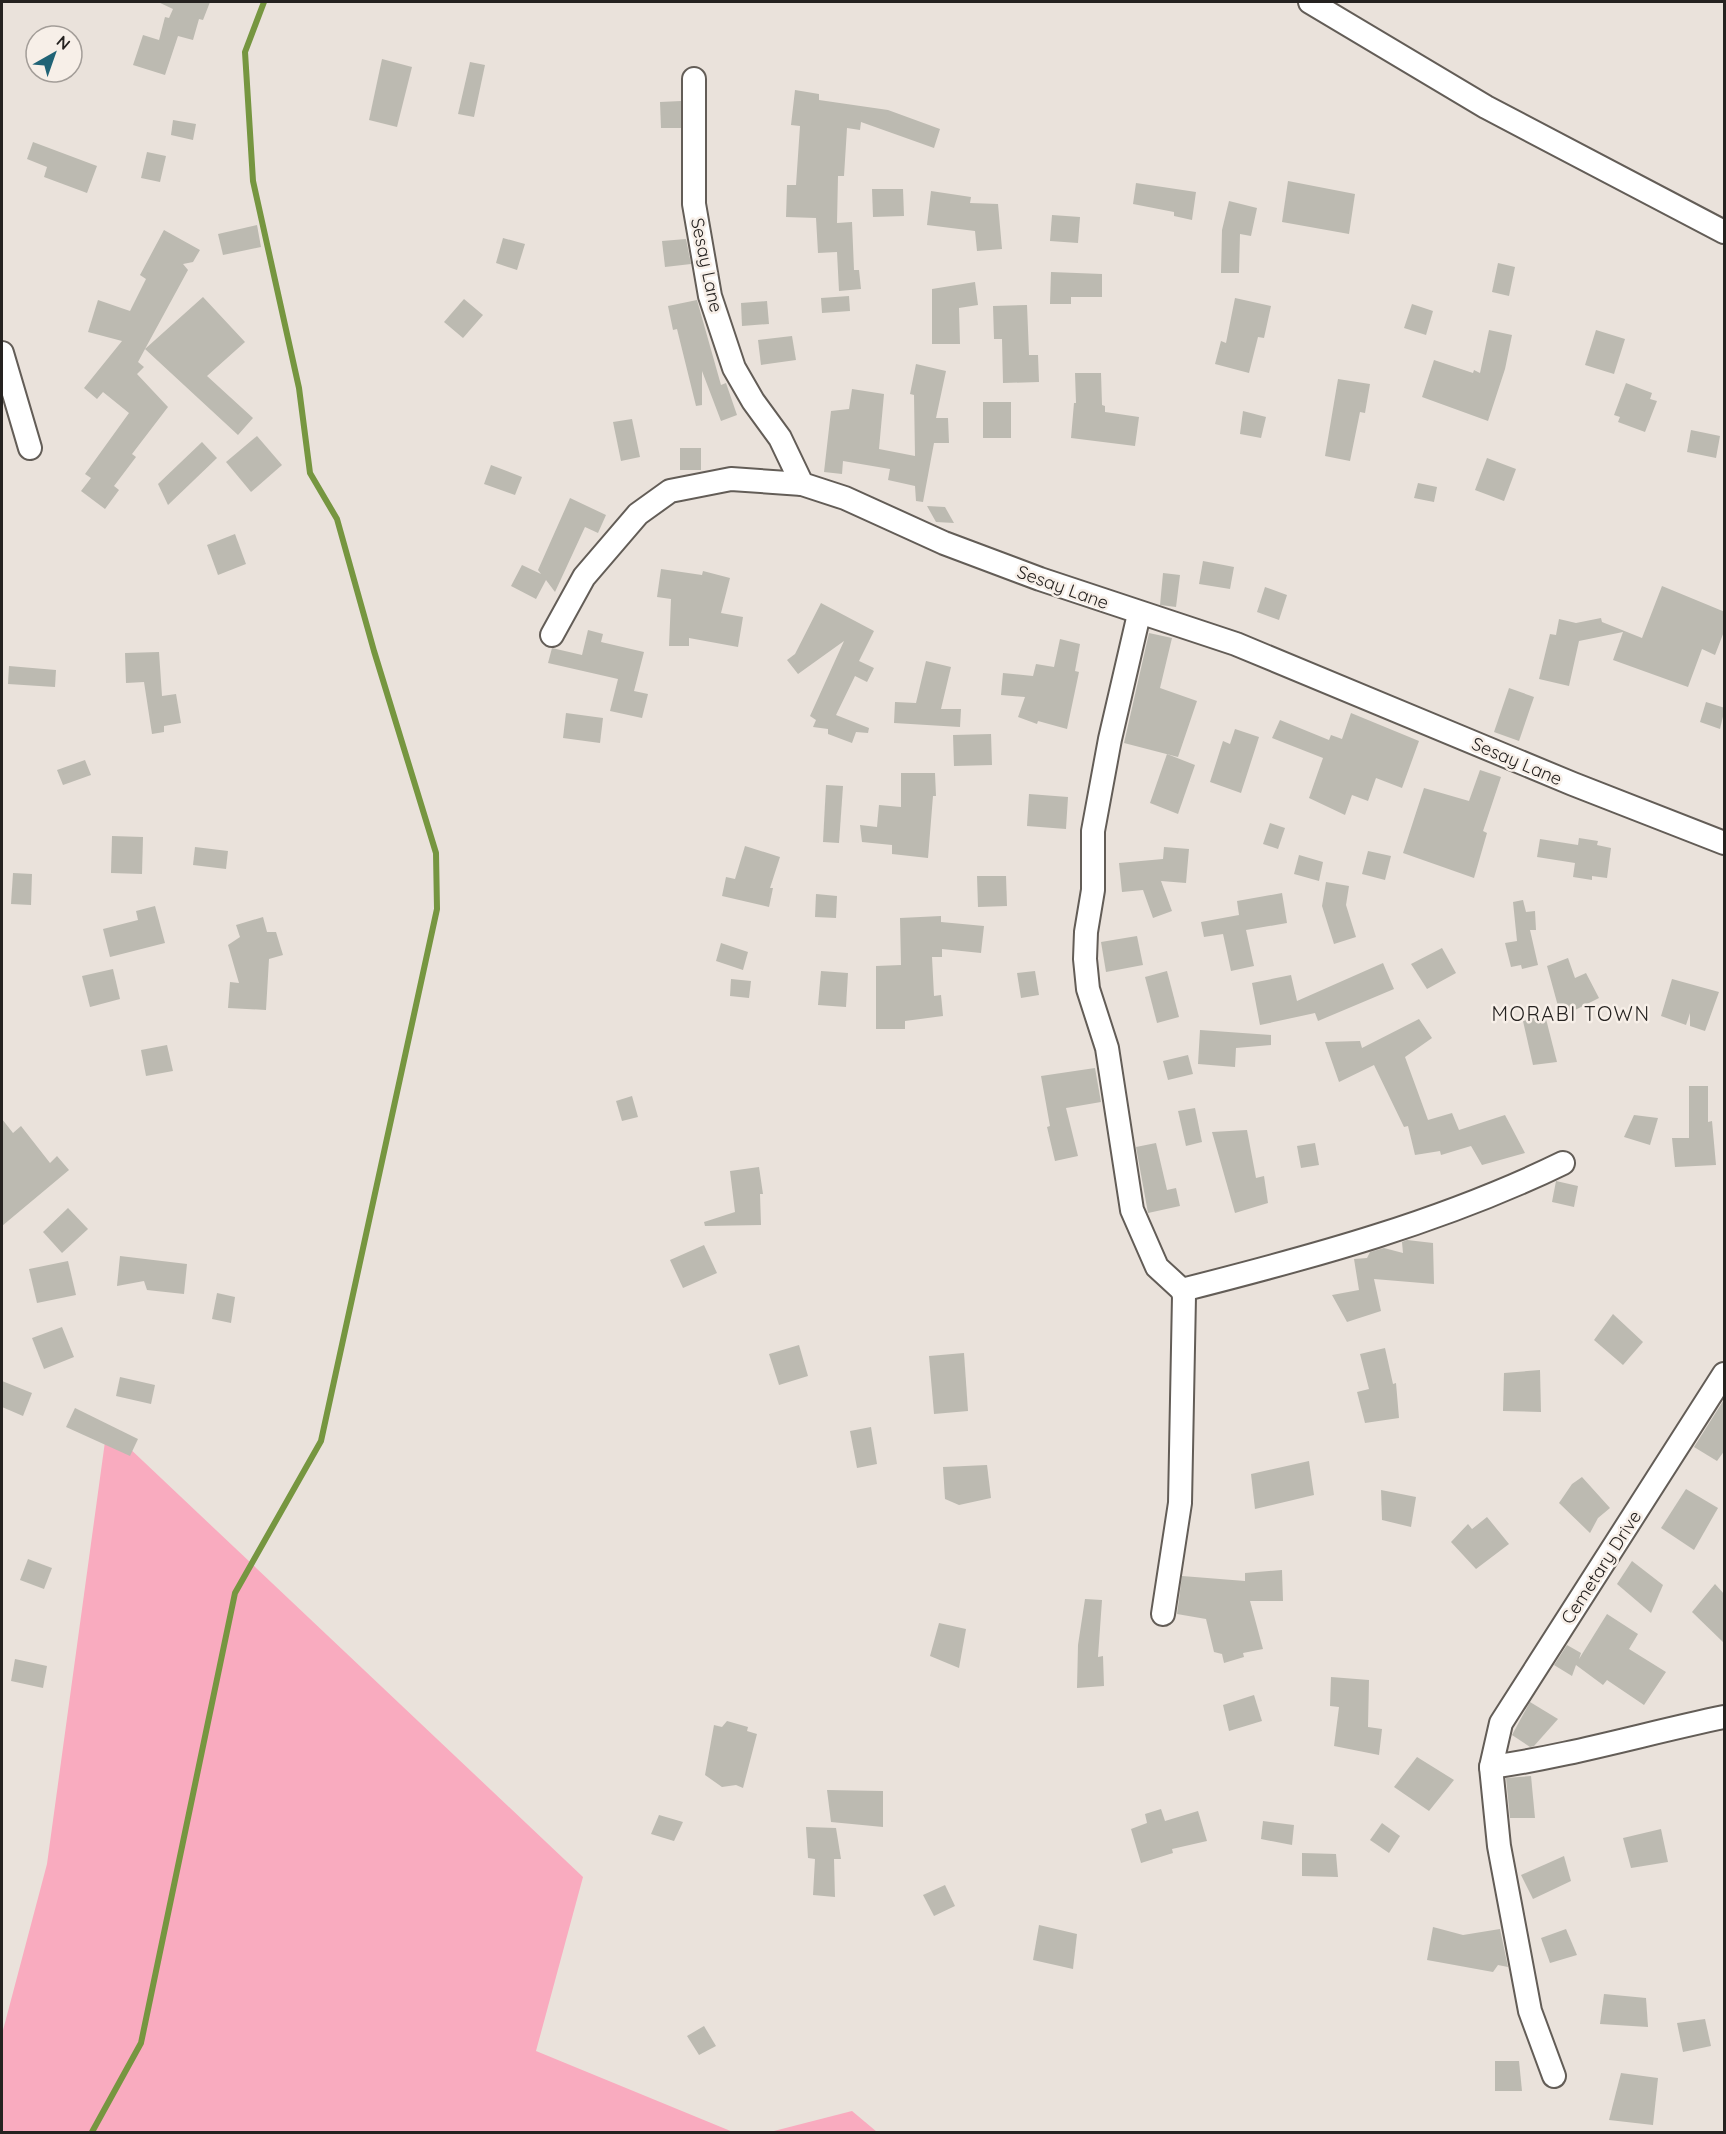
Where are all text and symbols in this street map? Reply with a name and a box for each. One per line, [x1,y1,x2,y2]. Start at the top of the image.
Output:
north arrow [24,24,84,84]
text: N [53,31,75,54]
street label: Sesay Lane [686,216,728,314]
street label: Sesay Lane [1014,560,1112,614]
street label: Sesay Lane [1468,732,1566,790]
district label: MORABI TOWN [1492,1001,1650,1026]
street label: Cemetary Drive [1556,1506,1646,1628]

